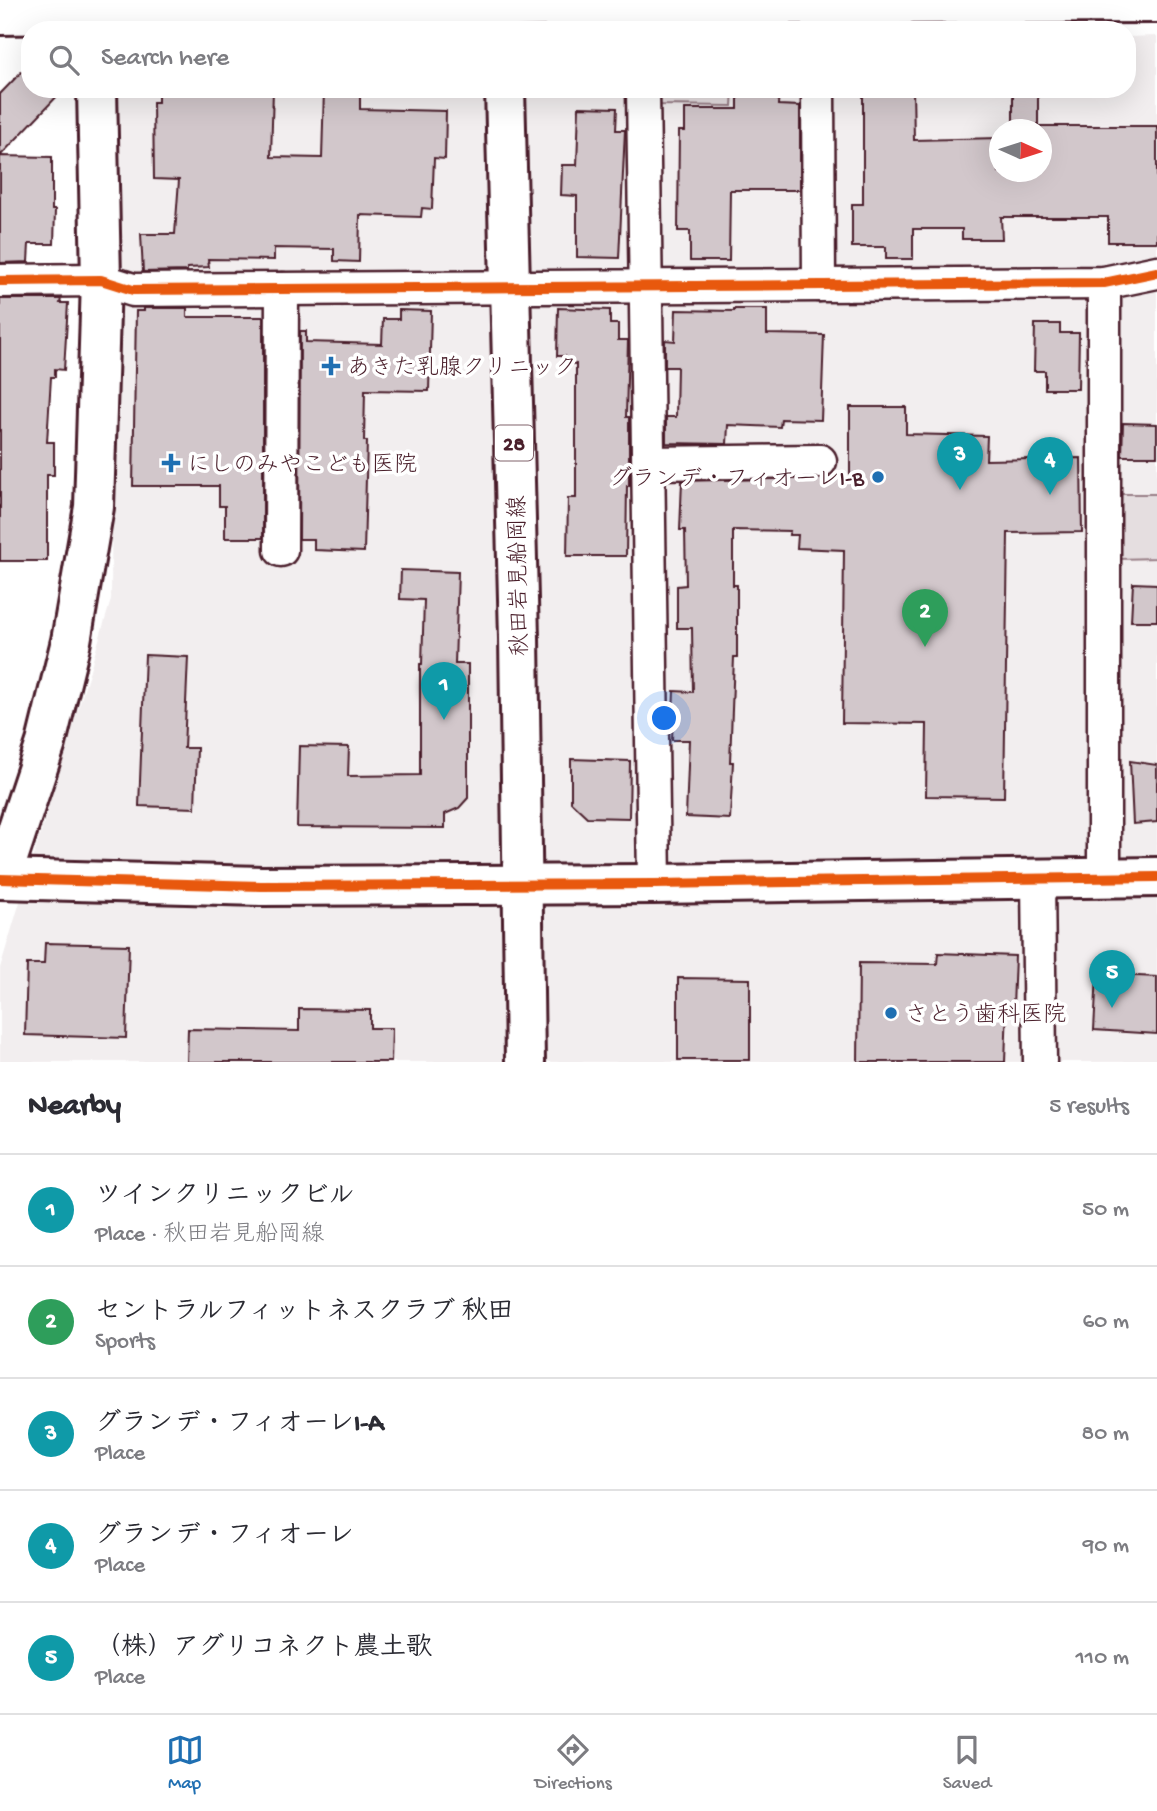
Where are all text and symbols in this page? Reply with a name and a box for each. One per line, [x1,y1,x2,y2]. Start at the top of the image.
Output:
search box [21,21,1136,98]
icon: search [45,41,83,79]
text: Search here [101,44,229,75]
north arrow [989,119,1052,182]
place label: あきた乳腺クリニック [347,355,577,383]
marker: あきた乳腺クリニック [321,356,341,376]
road number: 28 [495,426,533,460]
pin: 3 [937,432,983,490]
pin: 4 [1027,437,1073,495]
place label: にしのみやこども医院 [187,452,417,480]
marker: にしのみやこども医院 [161,453,181,473]
place label: グランデ・フィオーレI-B [609,466,865,494]
marker: グランデ・フィオーレI-B [870,469,886,485]
street label: 秋田岩見船岡線 [505,495,535,657]
pin: 2 [902,589,948,647]
pin: 1 [421,662,467,720]
your location [647,701,681,735]
pin: 5 [1089,950,1135,1008]
place label: さとう歯科医院 [905,1002,1066,1030]
marker: さとう歯科医院 [883,1005,899,1021]
text: Nearby [28,1090,121,1125]
text: 5 results [1049,1094,1129,1121]
text: ツインクリニックビル [95,1182,354,1213]
text: 1 [46,1197,56,1224]
text: 50 m [1082,1197,1129,1224]
text: Place · 秋田岩見船岡線 [95,1222,324,1249]
text: セントラルフィットネスクラブ 秋田 [95,1298,514,1329]
text: 2 [45,1309,57,1336]
text: 60 m [1083,1309,1129,1336]
text: Sports [95,1329,155,1356]
text: グランデ・フィオーレI-A [95,1410,384,1441]
text: 3 [45,1421,57,1448]
text: 80 m [1082,1421,1129,1448]
text: Place [95,1441,145,1468]
text: グランデ・フィオーレ [95,1522,354,1553]
text: 4 [46,1533,56,1560]
text: 90 m [1083,1533,1129,1560]
text: Place [95,1553,145,1580]
text: （株）アグリコネクト農土歌 [95,1634,432,1665]
text: 5 [45,1645,57,1672]
text: 110 m [1076,1645,1129,1672]
text: Place [95,1665,145,1692]
tab: Map [166,1731,204,1796]
tab: Directions [535,1731,612,1796]
tab: Saved [943,1731,991,1796]

